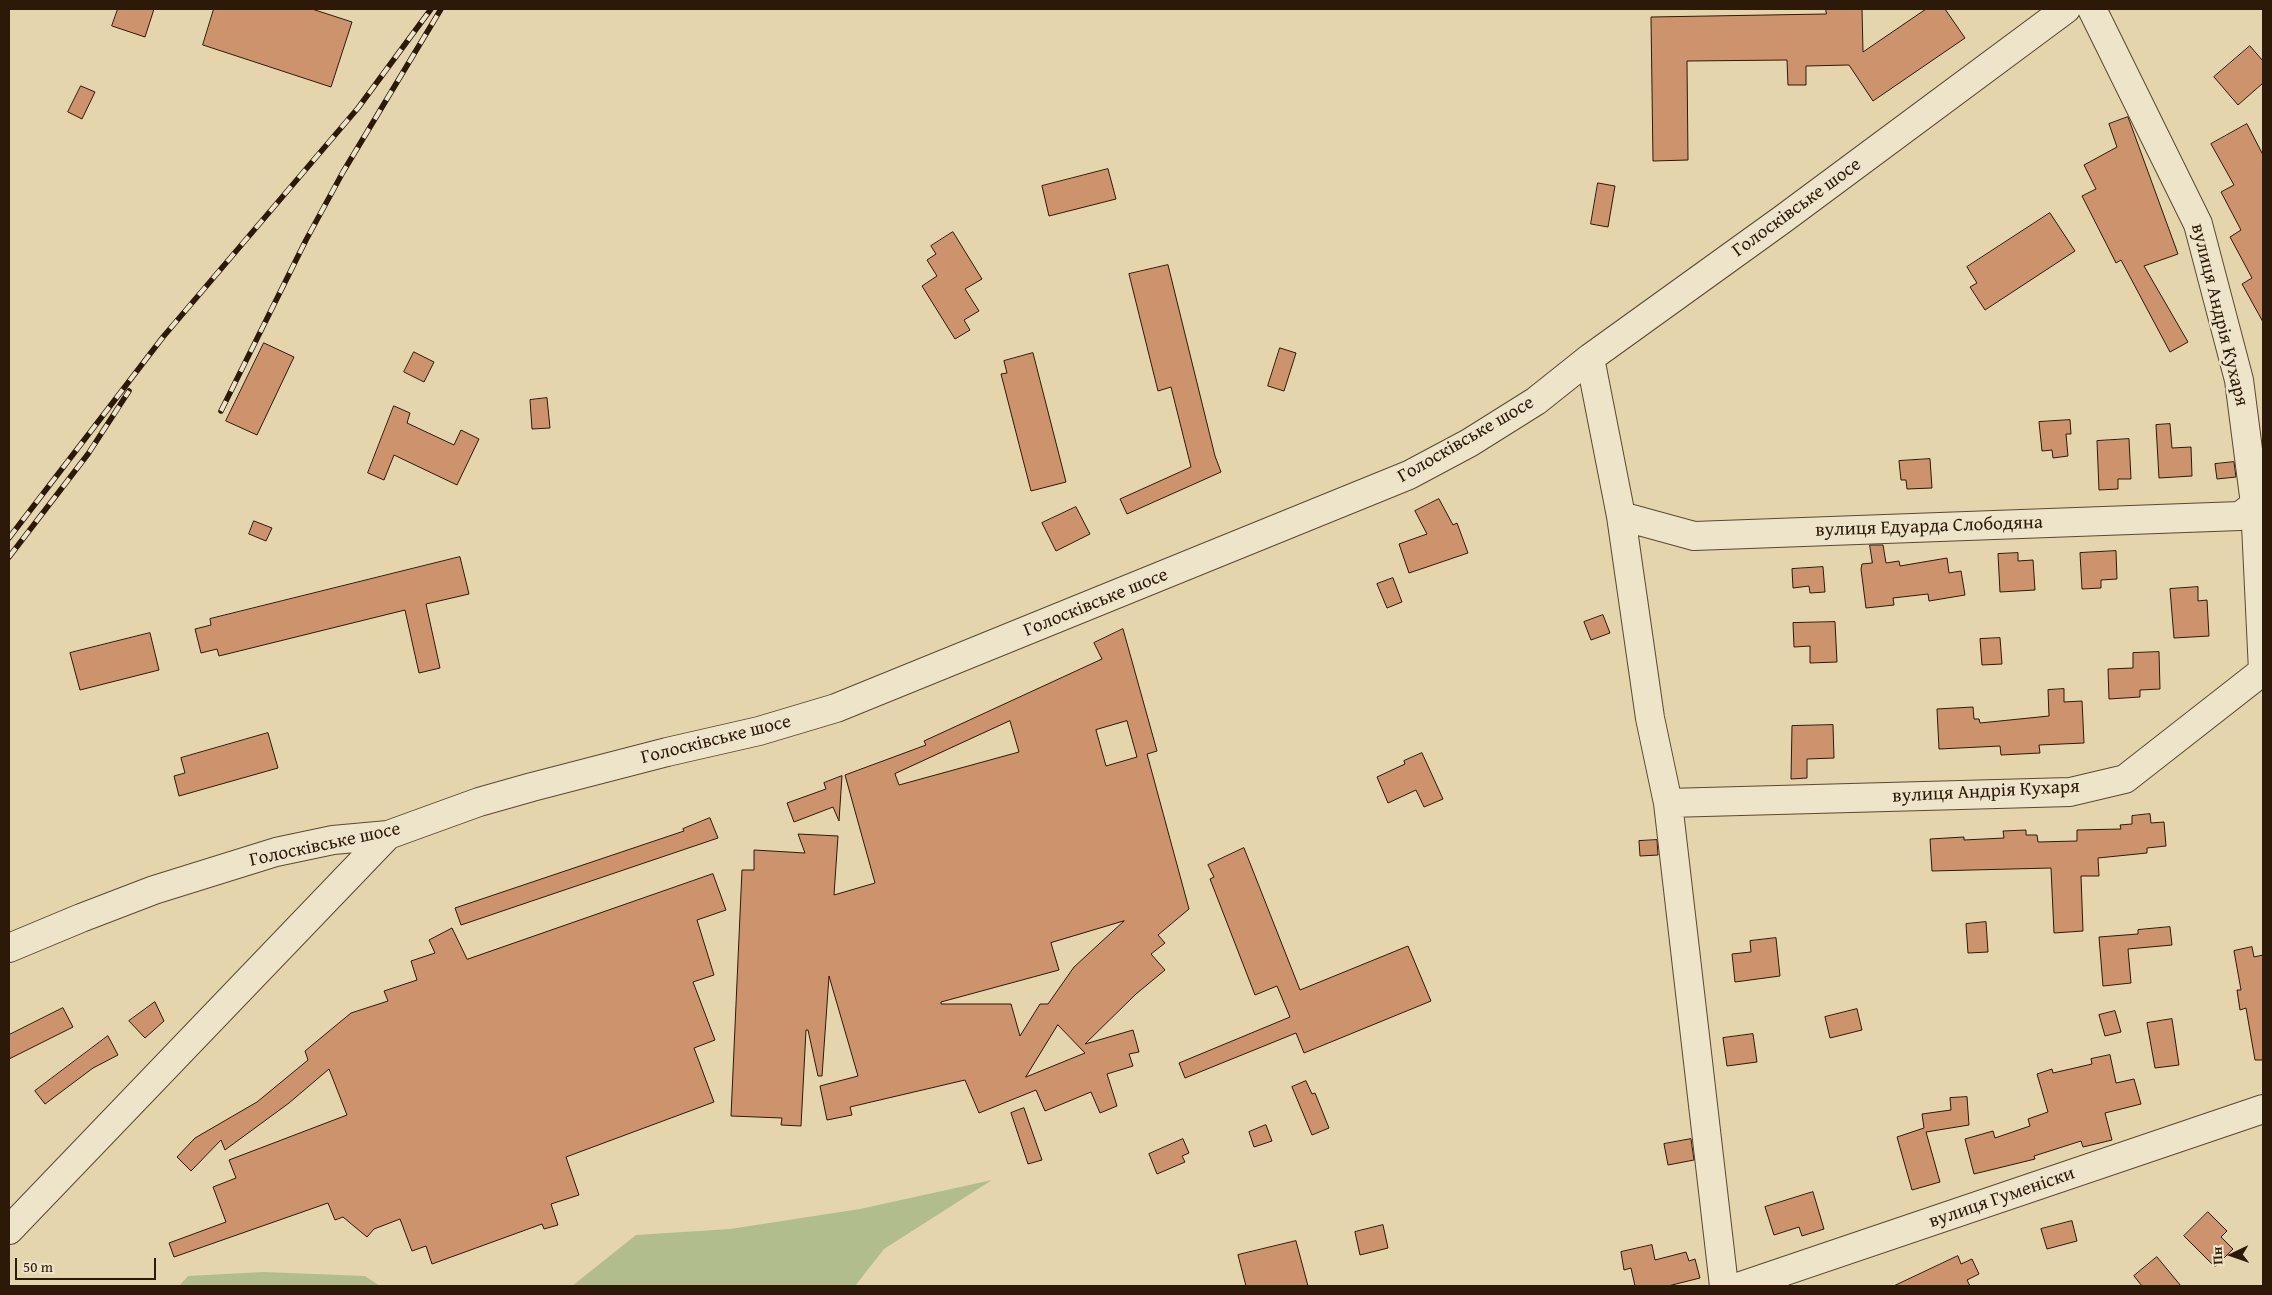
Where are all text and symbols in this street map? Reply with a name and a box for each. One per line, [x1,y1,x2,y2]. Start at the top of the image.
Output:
street label: Голосківське шосе [1728,154,1866,262]
street label: вулиця Андрія Кухаря [2185,221,2253,409]
street label: Голосківське шосе [1394,392,1538,488]
street label: вулиця Едуарда Слободяна [1815,512,2043,542]
street label: Голосківське шосе [1020,564,1172,642]
street label: Голосківське шосе [639,710,793,770]
street label: вулиця Андрія Кухаря [1892,776,2080,808]
street label: Голосківське шосе [247,818,403,872]
street label: вулиця Гуменіски [1926,1162,2078,1234]
north arrow [2207,1230,2257,1280]
text: Пн [2207,1246,2227,1265]
scale bar [18,1248,159,1280]
text: 50 m [23,1256,53,1277]

